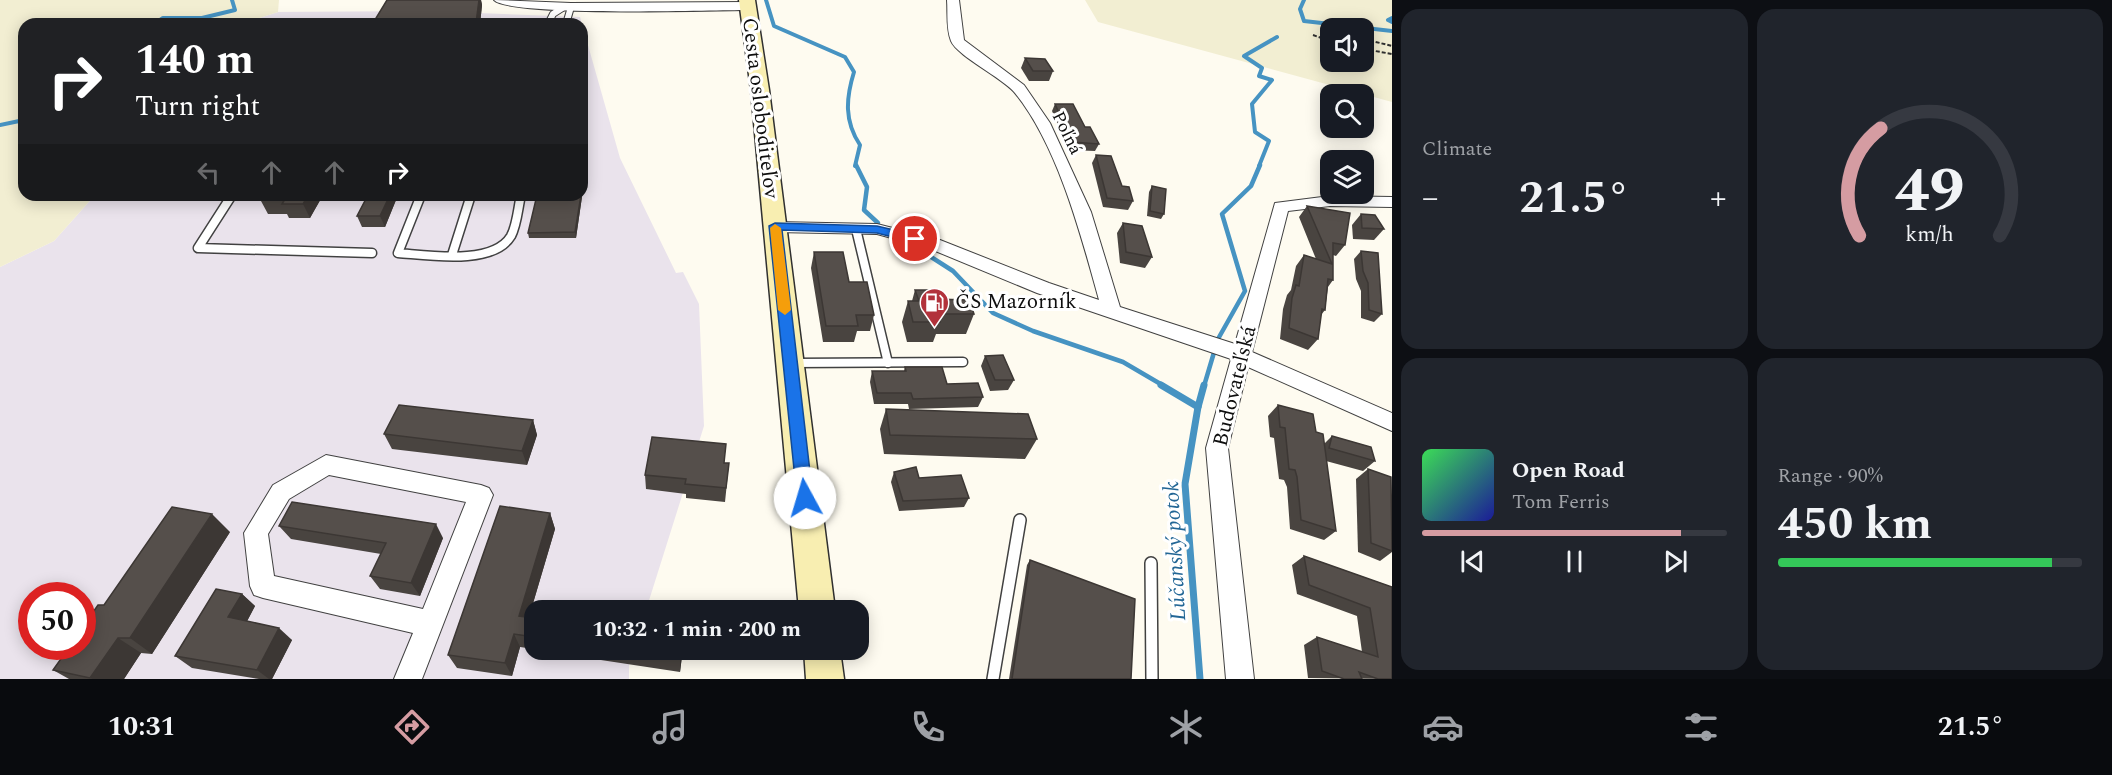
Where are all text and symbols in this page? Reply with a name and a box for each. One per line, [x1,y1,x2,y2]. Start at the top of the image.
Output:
street label: Cesta osloboditeľov [733,16,787,201]
map controls [1320,18,1374,204]
button: sound [1320,18,1374,72]
text: 140 m [135,29,254,92]
icon: right [36,42,114,120]
button: search [1320,84,1374,138]
text: Turn right [135,86,260,128]
street label: Poľná [1045,107,1089,159]
text: Climate [1422,134,1492,164]
text: 49 [1895,144,1965,239]
button: layers [1320,150,1374,204]
icon: left [192,156,225,189]
icon: ahead [255,156,288,189]
icon: ahead [318,156,351,189]
icon: right [381,156,414,189]
text: 21.5° [1519,164,1629,233]
text: − [1422,173,1439,223]
text: + [1710,173,1726,223]
pin [889,213,940,264]
text: km/h [1906,218,1954,251]
icon: arrive [898,222,931,255]
fuel station icon: ČS Mazorník [918,286,950,328]
place label: ČS Mazorník [955,286,1077,318]
street label: Budovateľská [1205,321,1266,450]
text: Open Road [1512,454,1625,487]
text: Range · 90% [1778,461,1883,491]
position arrow [773,466,837,530]
water label: Lúčanský potok [1155,480,1195,622]
text: Tom Ferris [1512,487,1610,517]
text: 450 km [1778,490,1932,559]
icon: previous [1456,545,1489,578]
icon: pause [1558,545,1591,578]
icon: next [1659,545,1692,578]
speed limit sign: 50 [18,582,96,660]
text: 10:32 · 1 min · 200 m [592,613,801,646]
text: 10:31 [108,706,176,748]
icon: directions [391,706,433,748]
icon: music [649,706,691,748]
icon: phone [907,706,949,748]
icon: climate [1165,706,1207,748]
icon: car [1422,706,1464,748]
icon: filters [1680,706,1722,748]
text: 21.5° [1938,706,2004,748]

